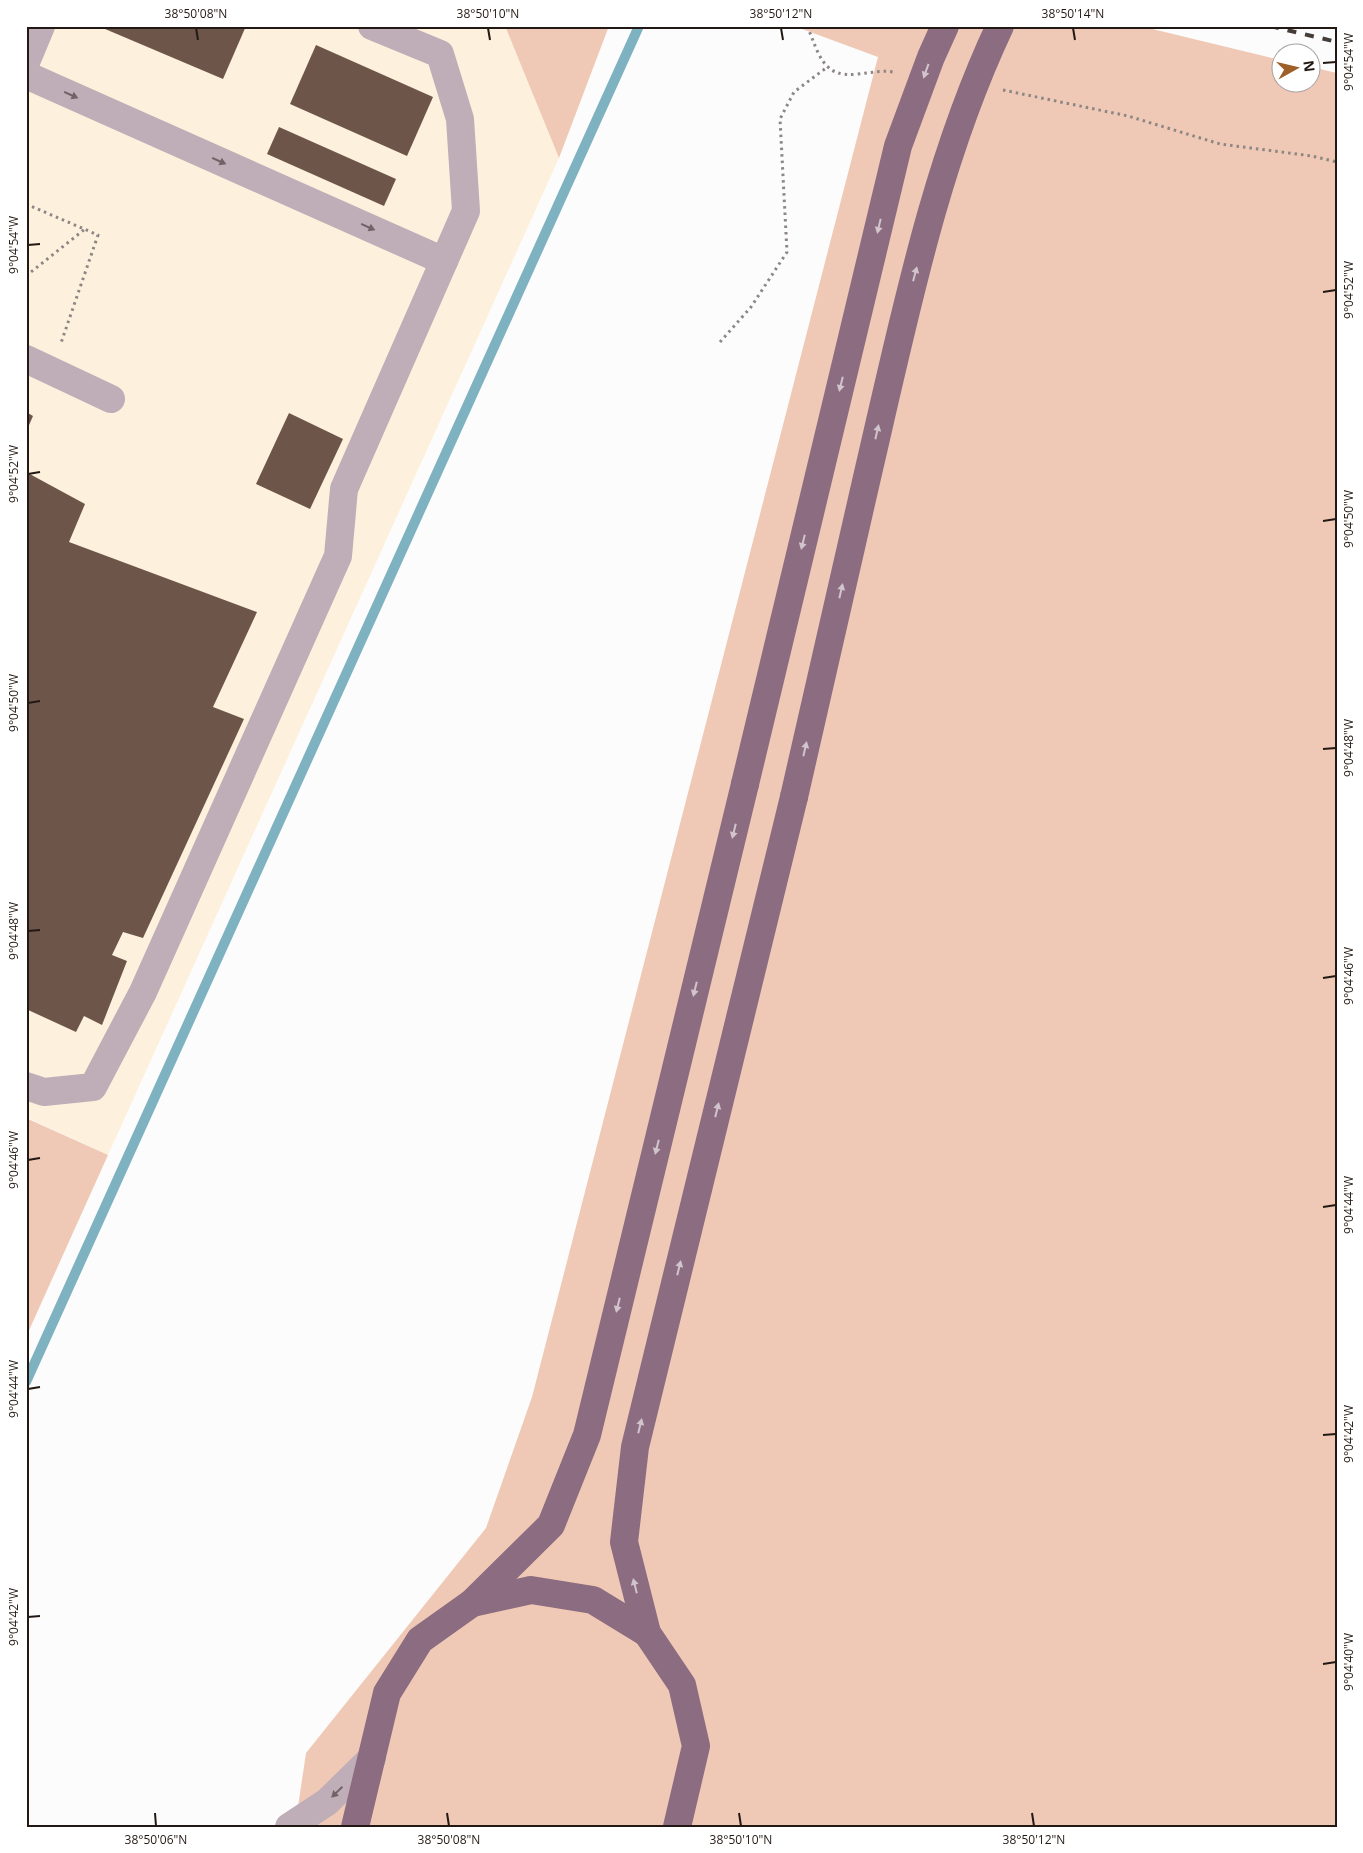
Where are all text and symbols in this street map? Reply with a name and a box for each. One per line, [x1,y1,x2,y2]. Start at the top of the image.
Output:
text: 38°50'08"N [165,5,227,22]
text: 38°50'10"N [457,5,519,22]
text: 38°50'12"N [750,5,812,22]
text: 38°50'14"N [1042,5,1104,22]
text: 9°04'54"W [1340,33,1357,91]
north arrow [1270,42,1320,92]
text: N [1299,59,1320,73]
one-way arrow [922,64,930,79]
one-way arrow [64,92,78,100]
one-way arrow [212,158,226,166]
text: 9°04'54"W [5,216,22,274]
one-way arrow [875,219,883,234]
one-way arrow [361,224,375,232]
text: 9°04'52"W [1340,261,1357,319]
one-way arrow [912,267,920,282]
one-way arrow [837,377,845,392]
one-way arrow [873,425,881,440]
text: 9°04'52"W [5,445,22,503]
text: 9°04'50"W [1340,490,1357,548]
one-way arrow [799,535,807,550]
one-way arrow [837,583,845,598]
text: 9°04'50"W [5,674,22,732]
text: 9°04'48"W [1340,719,1357,777]
one-way arrow [801,742,809,757]
one-way arrow [730,824,738,839]
text: 9°04'48"W [5,902,22,960]
text: 9°04'46"W [1340,947,1357,1005]
one-way arrow [691,982,699,997]
one-way arrow [713,1103,721,1118]
text: 9°04'46"W [5,1131,22,1189]
one-way arrow [653,1140,661,1155]
text: 9°04'44"W [1340,1176,1357,1234]
one-way arrow [675,1260,683,1275]
one-way arrow [614,1298,622,1313]
text: 9°04'44"W [5,1360,22,1418]
text: 9°04'42"W [1340,1405,1357,1463]
one-way arrow [636,1418,644,1433]
one-way arrow [631,1578,639,1593]
text: 9°04'42"W [5,1588,22,1646]
text: 9°04'40"W [1340,1633,1357,1691]
one-way arrow [331,1786,343,1798]
text: 38°50'06"N [125,1831,187,1848]
text: 38°50'08"N [418,1831,480,1848]
text: 38°50'10"N [710,1831,772,1848]
text: 38°50'12"N [1003,1831,1065,1848]

